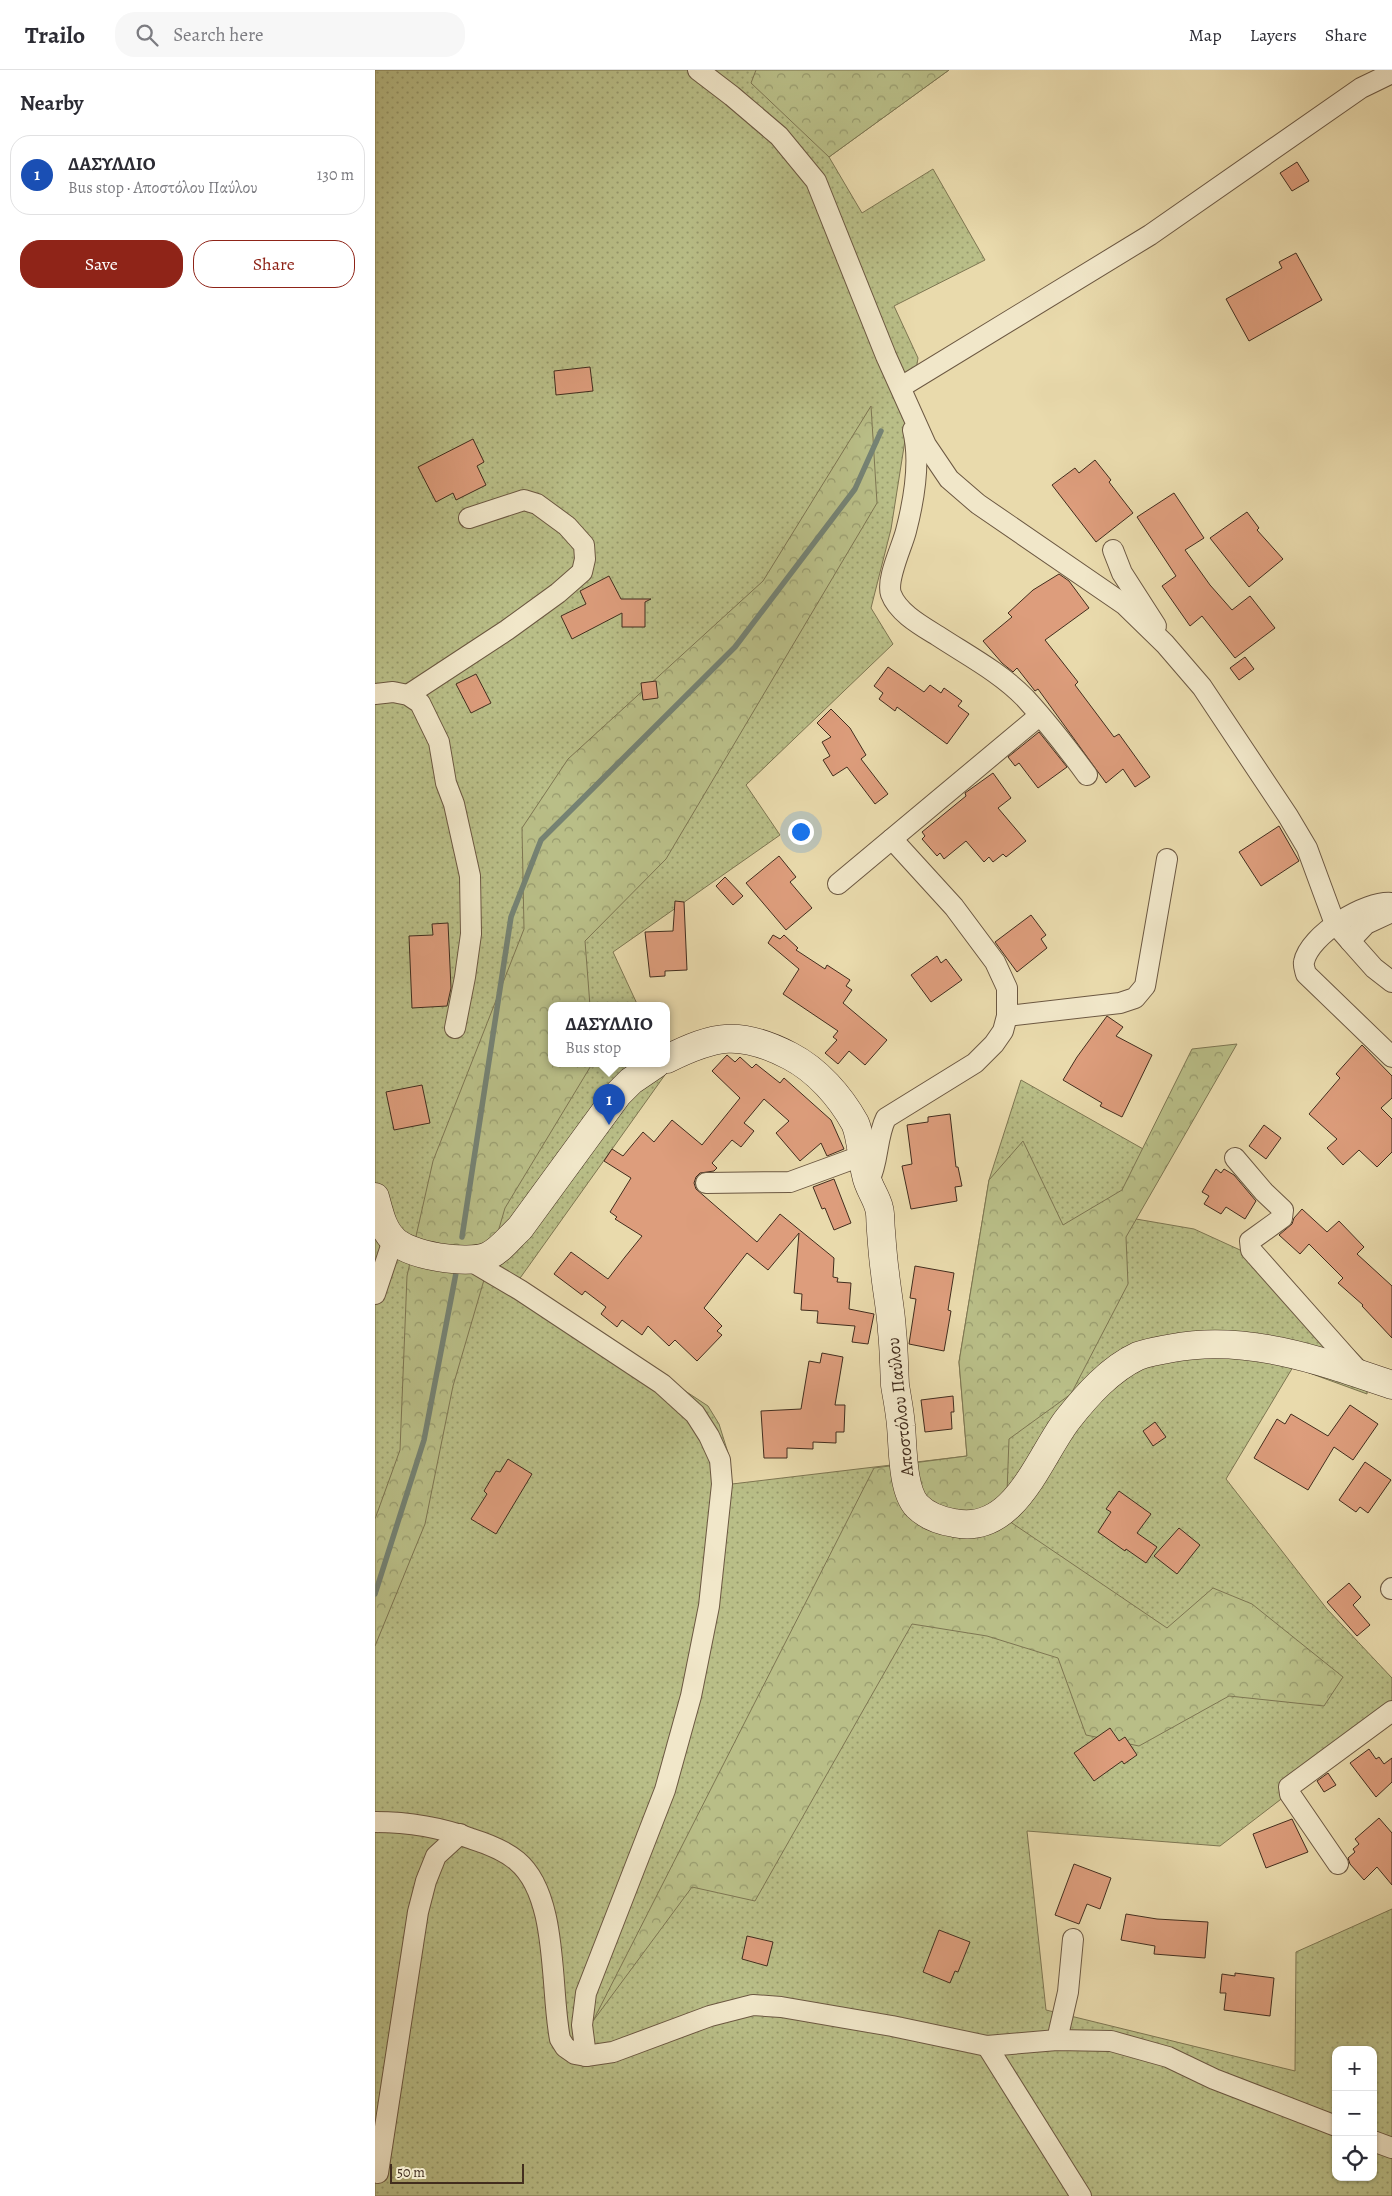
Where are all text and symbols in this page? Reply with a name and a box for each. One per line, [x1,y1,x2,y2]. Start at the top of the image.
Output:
search box [115,12,465,57]
text: Trailo [25,19,85,51]
icon: search [133,21,161,49]
text: Search here [173,22,264,48]
text: Map [1189,23,1222,47]
text: Layers [1250,23,1297,47]
text: Share [1325,23,1367,47]
text: Nearby [20,89,83,117]
text: ΔΑΣΥΛΛΙΟ [68,151,156,177]
text: 1 [34,164,40,186]
text: 130 m [317,164,354,186]
text: Bus stop · Αποστόλου Παύλου [68,177,258,199]
button: Save [20,240,183,288]
button: Share [193,240,355,288]
your location [788,819,814,845]
popup [548,1002,670,1067]
text: ΔΑΣΥΛΛΙΟ [565,1011,653,1037]
text: Bus stop [565,1037,621,1059]
pin: 1 [593,1084,625,1125]
street label: Αποστόλου Παύλου [881,1336,919,1479]
map controls [1332,2046,1377,2181]
button: + [1332,2046,1377,2091]
button: − [1332,2091,1377,2136]
button: locate [1332,2136,1377,2181]
scale bar [390,2161,524,2184]
text: 50 m [397,2163,425,2182]

